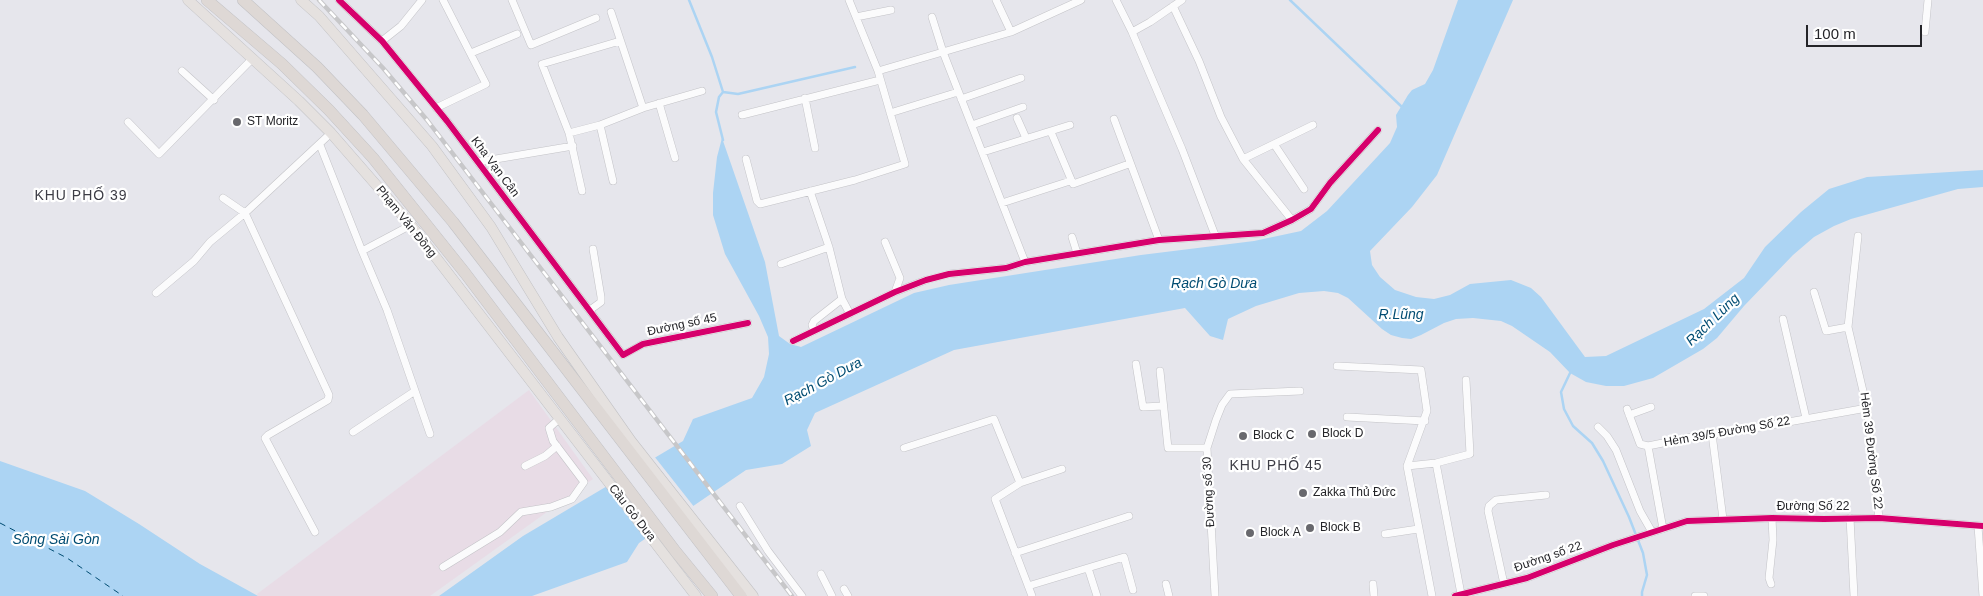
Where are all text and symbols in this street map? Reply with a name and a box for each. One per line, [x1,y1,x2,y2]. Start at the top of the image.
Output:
scale bar [1808,15,1924,47]
text: 100 m [1814,25,1856,42]
place label: ST Moritz [247,115,298,129]
marker: ST Moritz [231,116,243,128]
street label: Kha Vạn Cân [468,134,522,200]
street label: Phạm Văn Đồng [373,183,439,261]
district label: KHU PHỐ 39 [33,188,129,204]
water label: Rạch Gò Dưa [1171,276,1257,292]
water label: Rạch Lùng [1683,290,1743,350]
water label: R.Lũng [1378,307,1424,323]
street label: Đường số 45 [646,311,718,339]
water label: Rạch Gò Dưa [781,354,865,410]
street label: Hẻm 39 Đường Số 22 [1857,392,1885,510]
street label: Hẻm 39/5 Đường Số 22 [1663,414,1791,450]
place label: Block D [1322,427,1363,441]
marker: Block D [1306,428,1318,440]
place label: Block C [1253,429,1294,443]
marker: Block C [1237,430,1249,442]
street label: Đường số 30 [1200,456,1218,528]
district label: KHU PHỐ 45 [1228,458,1324,474]
street label: Cầu Gò Dưa [605,482,659,544]
place label: Zakka Thủ Đức [1313,486,1396,500]
marker: Zakka Thủ Đức [1297,487,1309,499]
street label: Đường Số 22 [1777,500,1849,514]
place label: Block B [1320,521,1361,535]
marker: Block B [1304,522,1316,534]
place label: Block A [1260,526,1301,540]
marker: Block A [1244,527,1256,539]
water label: Sông Sài Gòn [12,532,100,548]
street label: Đường số 22 [1512,539,1584,575]

